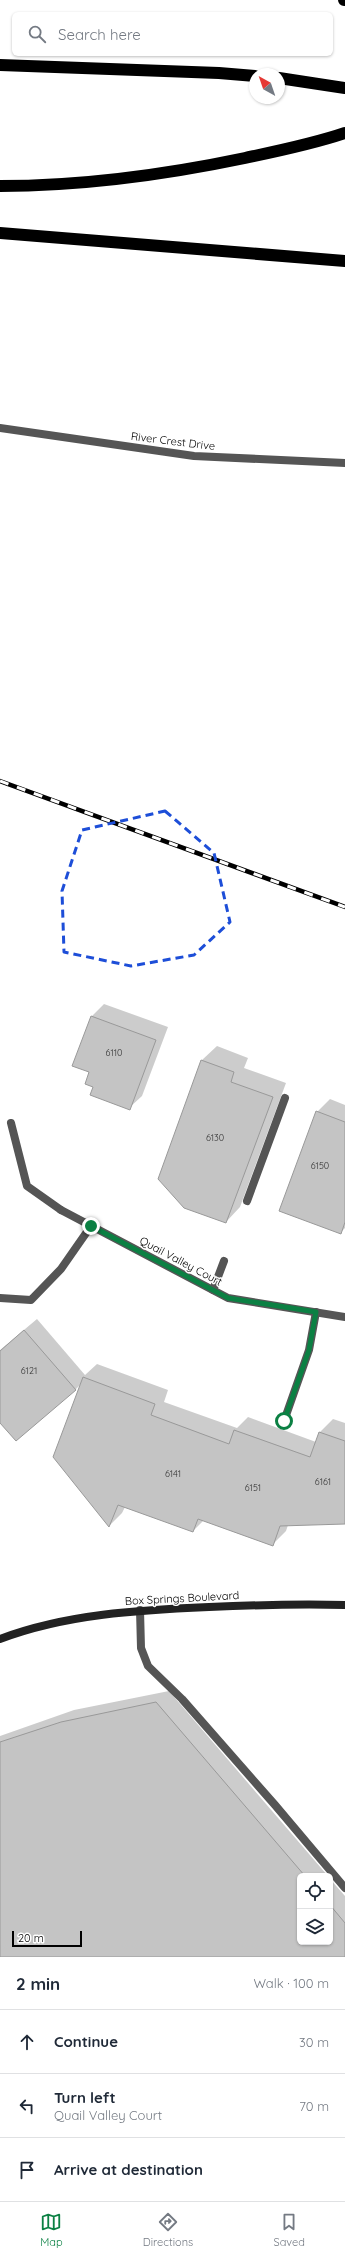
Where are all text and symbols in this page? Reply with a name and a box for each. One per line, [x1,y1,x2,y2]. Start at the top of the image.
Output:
search box [12,12,333,56]
icon: search [26,23,48,45]
text: Search here [58,25,141,44]
north arrow [249,68,285,104]
street label: River Crest Drive [130,429,216,453]
house number: 6110 [106,1047,122,1058]
house number: 6130 [206,1132,224,1143]
house number: 6150 [311,1160,329,1171]
route end [82,1217,100,1235]
street label: Quail Valley Court [137,1233,225,1289]
house number: 6121 [21,1365,37,1376]
route start [275,1412,293,1430]
house number: 6141 [165,1468,181,1479]
house number: 6161 [315,1476,331,1487]
house number: 6151 [245,1482,261,1493]
street label: Box Springs Boulevard [124,1588,240,1608]
map controls [297,1873,333,1945]
button: locate [297,1873,333,1909]
button: layers [297,1909,333,1945]
scale bar [12,1929,82,1948]
text: 20 m [18,1931,44,1945]
text: 2 min [16,1973,60,1994]
text: Walk · 100 m [253,1975,329,1991]
icon: ahead [16,2031,38,2053]
text: Continue [54,2032,118,2051]
text: 30 m [299,2034,329,2050]
text: Turn left [54,2088,116,2107]
icon: left [16,2095,38,2117]
text: 70 m [299,2098,329,2114]
text: Quail Valley Court [54,2107,162,2123]
icon: arrive [16,2159,38,2181]
text: Arrive at destination [54,2160,203,2179]
tab: Map [40,2211,63,2249]
tab: Directions [143,2211,193,2249]
tab: Saved [273,2211,305,2249]

